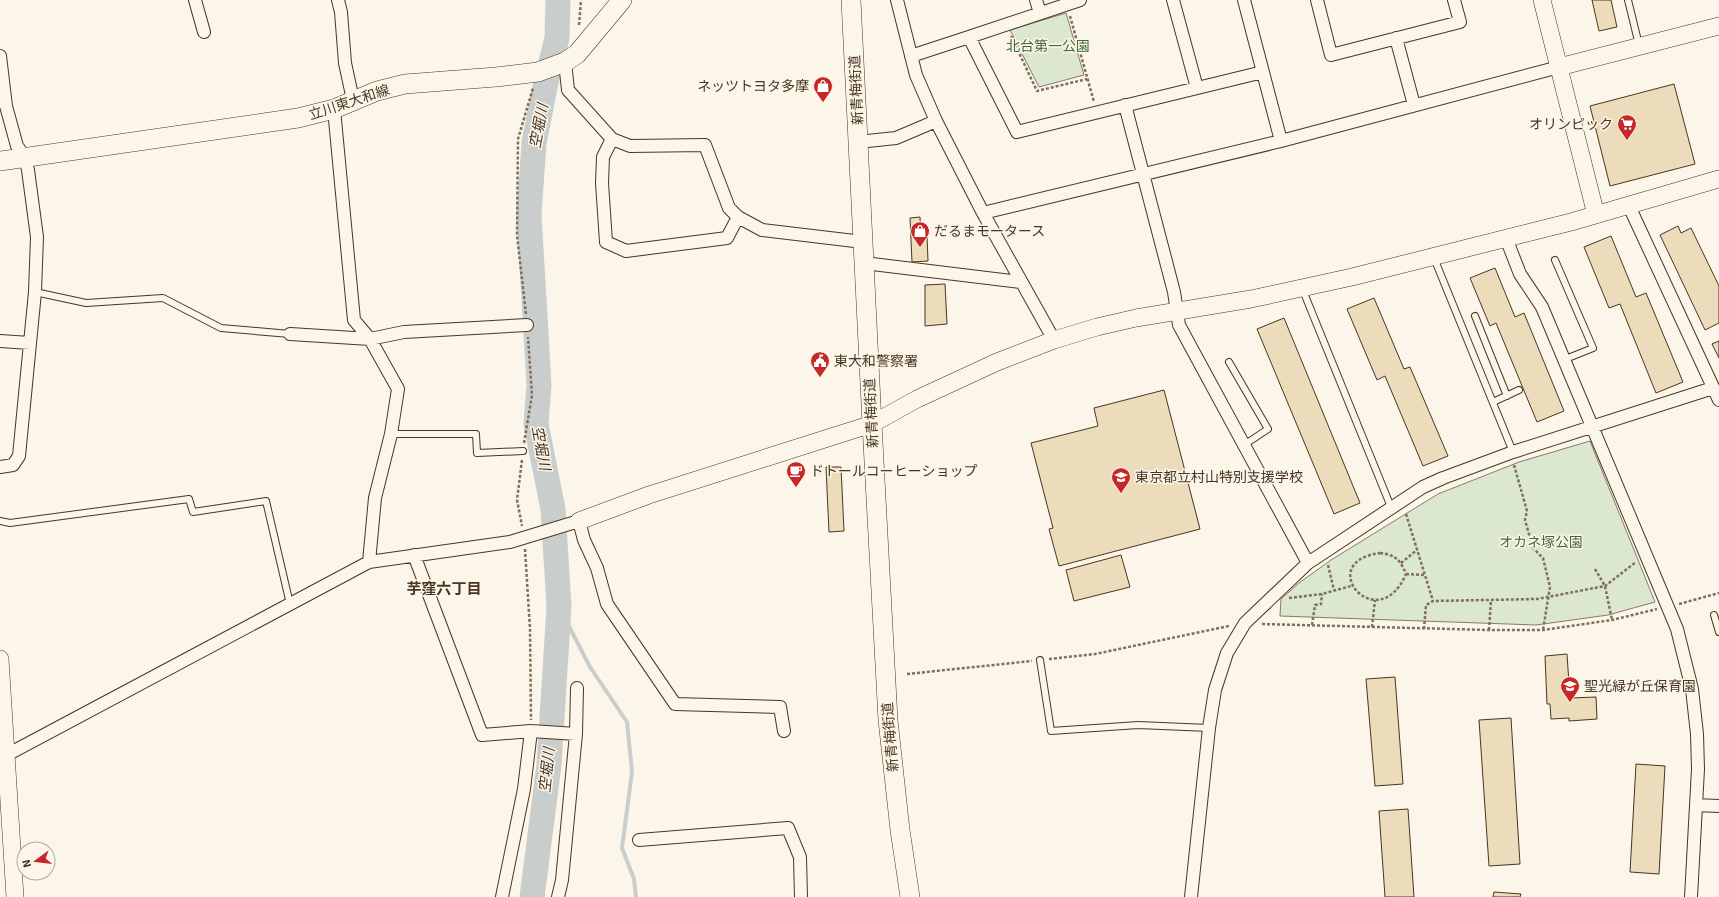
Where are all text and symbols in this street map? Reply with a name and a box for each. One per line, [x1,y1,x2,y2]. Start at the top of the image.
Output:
park label: 北台第一公園 [1006,38,1090,55]
street label: 新青梅街道 [846,55,867,125]
shop icon: ネッツトヨタ多摩 [812,75,834,103]
place label: ネッツトヨタ多摩 [697,78,809,95]
street label: 立川東大和線 [307,81,392,124]
water label: 空堀川 [526,100,553,150]
supermarket icon: オリンピック [1616,113,1638,141]
place label: オリンピック [1529,116,1613,133]
shop icon: だるまモータース [909,220,931,248]
place label: だるまモータース [934,223,1045,240]
public building icon: 東大和警察署 [809,350,831,378]
place label: 東大和警察署 [834,353,918,370]
street label: 新青梅街道 [861,378,882,448]
water label: 空堀川 [528,424,554,474]
cafe icon: ドトールコーヒーショップ [785,460,807,488]
place label: ドトールコーヒーショップ [810,463,977,480]
school or university icon: 東京都立村山特別支援学校 [1110,466,1132,494]
place label: 東京都立村山特別支援学校 [1135,469,1303,486]
park label: オカネ塚公園 [1499,534,1583,551]
district label: 芋窪六丁目 [406,580,482,598]
school or university icon: 聖光緑が丘保育園 [1559,675,1581,703]
place label: 聖光緑が丘保育園 [1584,678,1696,695]
street label: 新青梅街道 [879,701,902,773]
water label: 空堀川 [536,745,559,793]
north arrow [16,841,56,881]
text: N [20,858,34,869]

